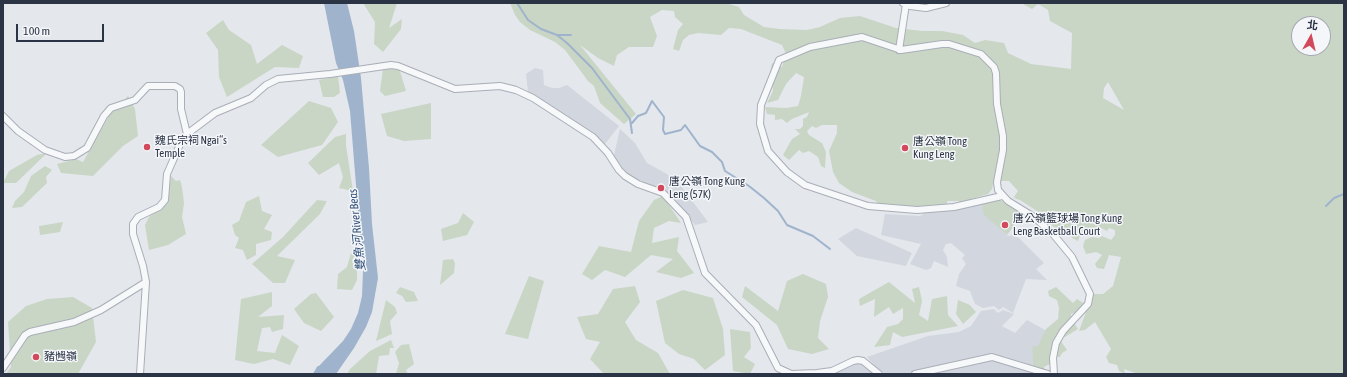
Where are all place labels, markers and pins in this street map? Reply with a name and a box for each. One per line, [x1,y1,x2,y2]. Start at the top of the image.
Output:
place label: 魏氏宗祠 Ngai“s Temple [155,134,227,160]
place label: 唐公嶺 Tong Kung Leng [913,135,967,161]
marker: 魏氏宗祠 Ngai“s Temple [142,142,152,152]
marker: 唐公嶺 Tong Kung Leng [900,143,910,153]
place label: 唐公嶺 Tong Kung Leng (57K) [669,175,745,201]
marker: 唐公嶺 Tong Kung Leng (57K) [656,183,666,193]
place label: 唐公嶺籃球場 Tong Kung Leng Basketball Court [1013,212,1122,238]
marker: 唐公嶺籃球場 Tong Kung Leng Basketball Court [1000,220,1010,230]
place label: 豬乸嶺 [44,350,77,364]
marker: 豬乸嶺 [31,352,41,362]

